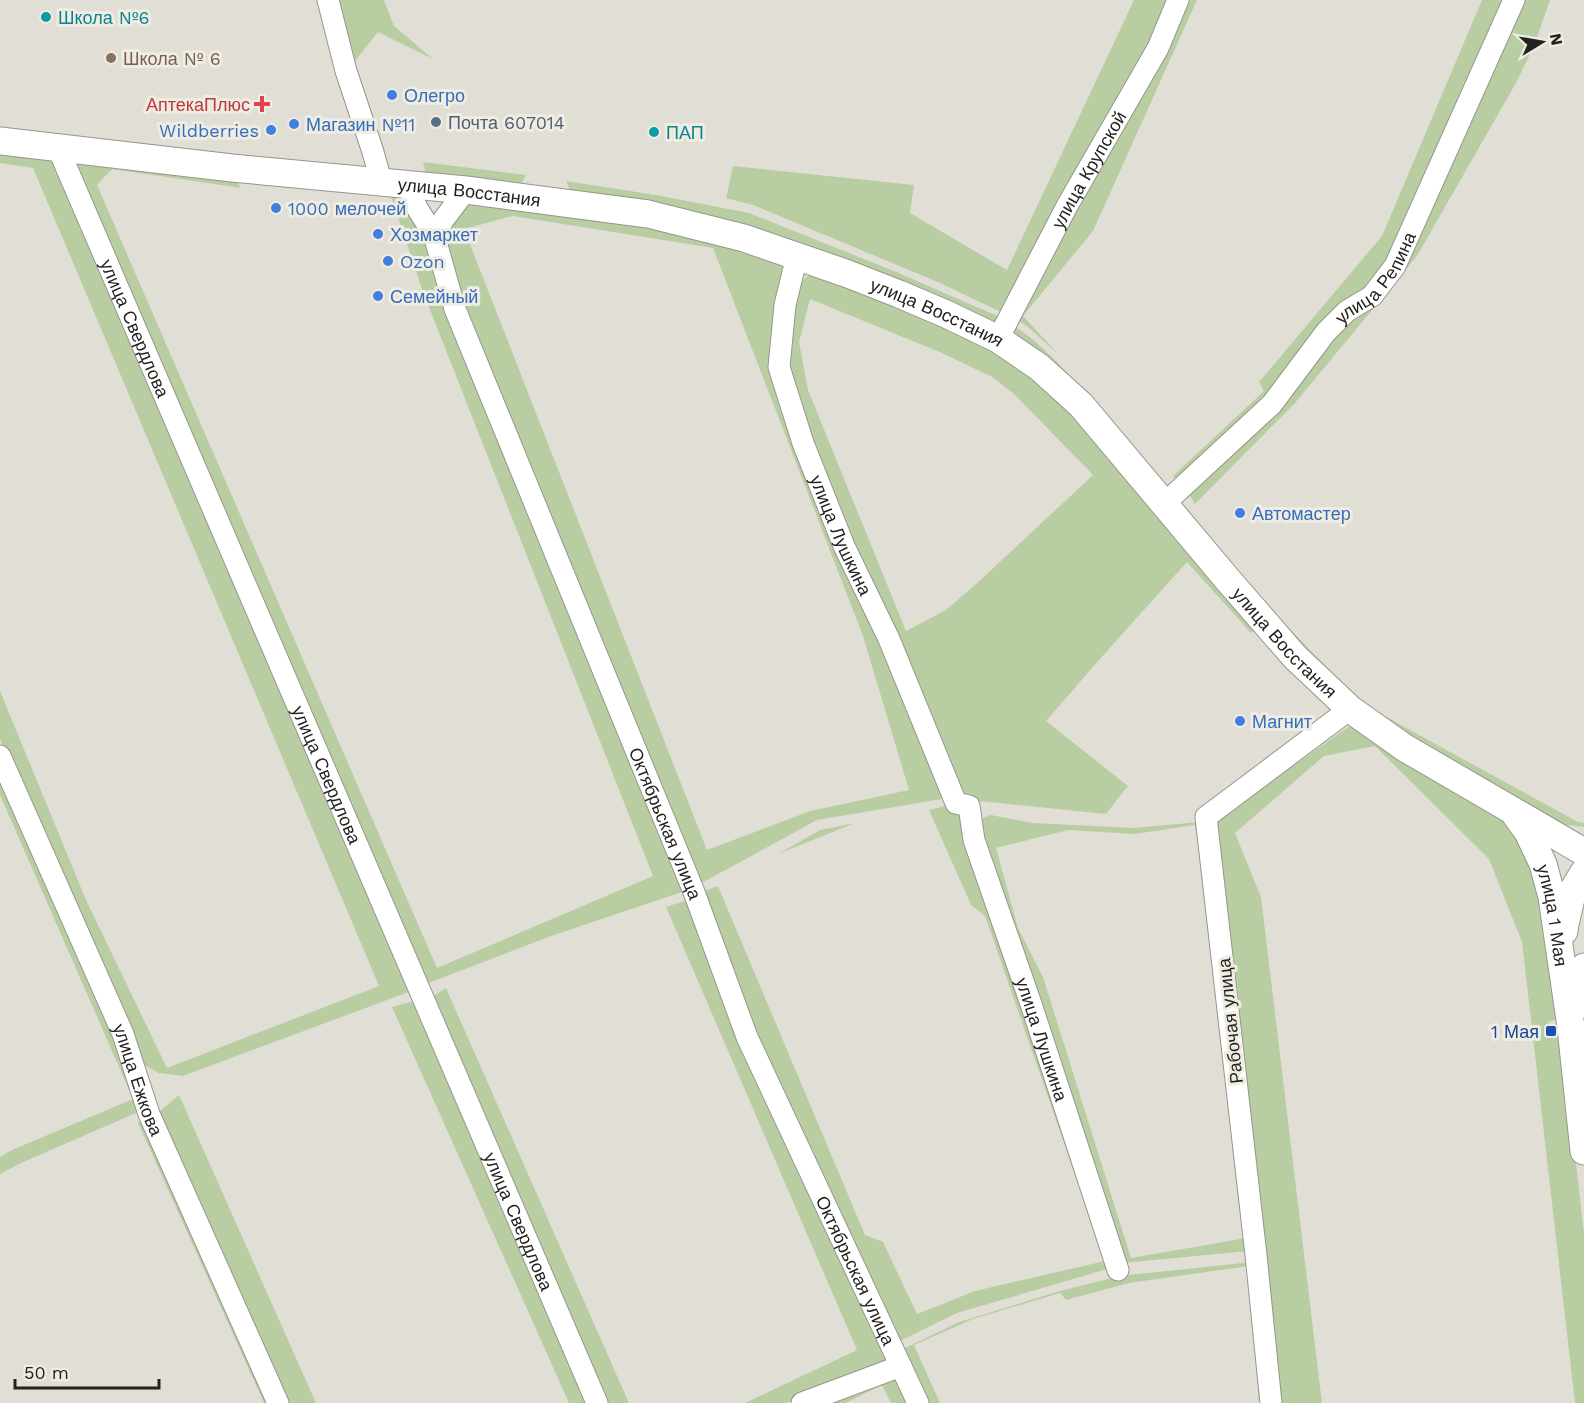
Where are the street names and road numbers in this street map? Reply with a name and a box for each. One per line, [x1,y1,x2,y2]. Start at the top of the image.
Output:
street label: улица Крупской [1047,107,1130,232]
street label: улица Восстания [397,173,542,210]
street label: улица Репина [1330,228,1420,328]
street label: улица Свердлова [96,256,175,401]
street label: улица Восстания [867,273,1008,351]
street label: улица Лушкина [806,472,877,599]
street label: улица Восстания [1228,583,1342,702]
street label: улица Свердлова [288,702,366,848]
street label: Октябрьская улица [625,744,707,903]
street label: улица 1 Мая [1533,862,1573,968]
street label: Рабочая улица [1213,956,1247,1085]
street label: улица Лушкина [1012,974,1073,1105]
street label: улица Ежкова [109,1020,168,1140]
street label: улица Свердлова [480,1149,558,1294]
street label: Октябрьская улица [812,1192,900,1349]

